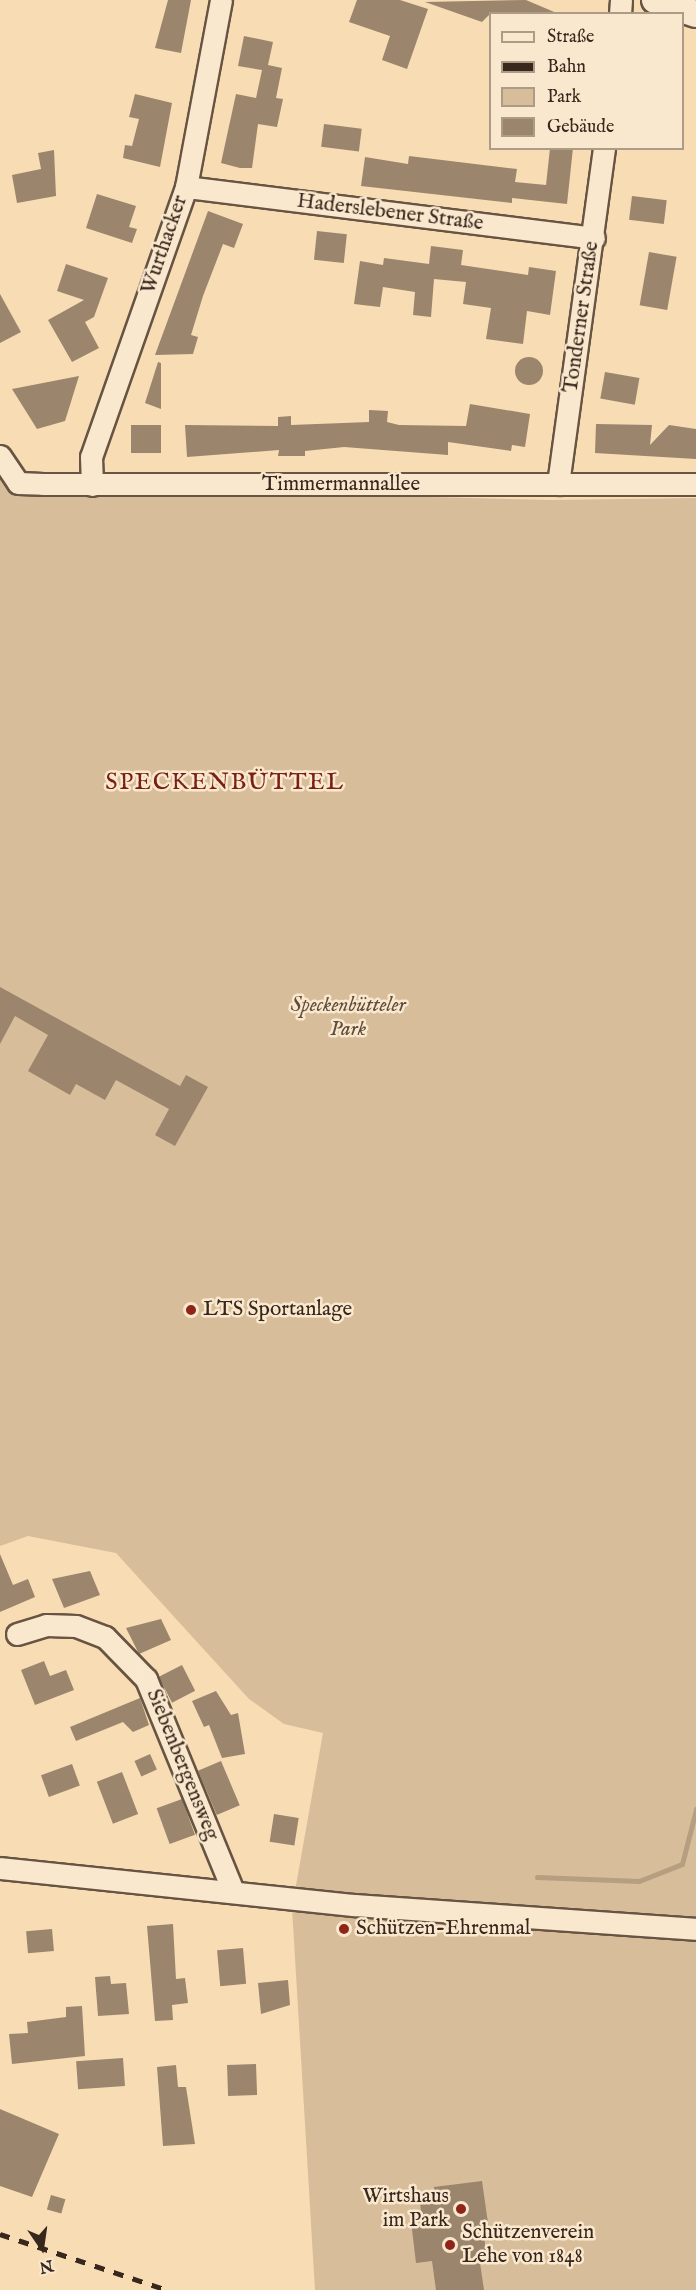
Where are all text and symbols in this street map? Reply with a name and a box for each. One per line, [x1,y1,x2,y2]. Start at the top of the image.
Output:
legend [489,12,684,150]
text: Straße [547,26,594,49]
text: Bahn [547,56,586,79]
text: Park [547,86,581,109]
text: Gebäude [547,116,614,139]
street label: Haderslebener Straße [295,189,485,237]
street label: Wurthacker [136,192,194,298]
street label: Tonderner Straße [559,240,605,394]
street label: Timmermannallee [262,472,420,498]
district label: SPECKENBÜTTEL [105,769,345,797]
park label: Speckenbütteler Park [290,993,406,1043]
place label: LTS Sportanlage [203,1297,352,1323]
marker: LTS Sportanlage [184,1303,198,1317]
street label: Siebenbergensweg [140,1686,224,1844]
place label: Schützen-Ehrenmal [356,1916,531,1942]
marker: Schützen-Ehrenmal [337,1922,351,1936]
place label: Wirtshaus im Park [363,2184,449,2234]
marker: Wirtshaus im Park [454,2202,468,2216]
north arrow [12,2218,72,2278]
place label: Schützenverein Lehe von 1848 [462,2220,594,2270]
marker: Schützenverein Lehe von 1848 [443,2238,457,2252]
text: N [37,2254,55,2277]

